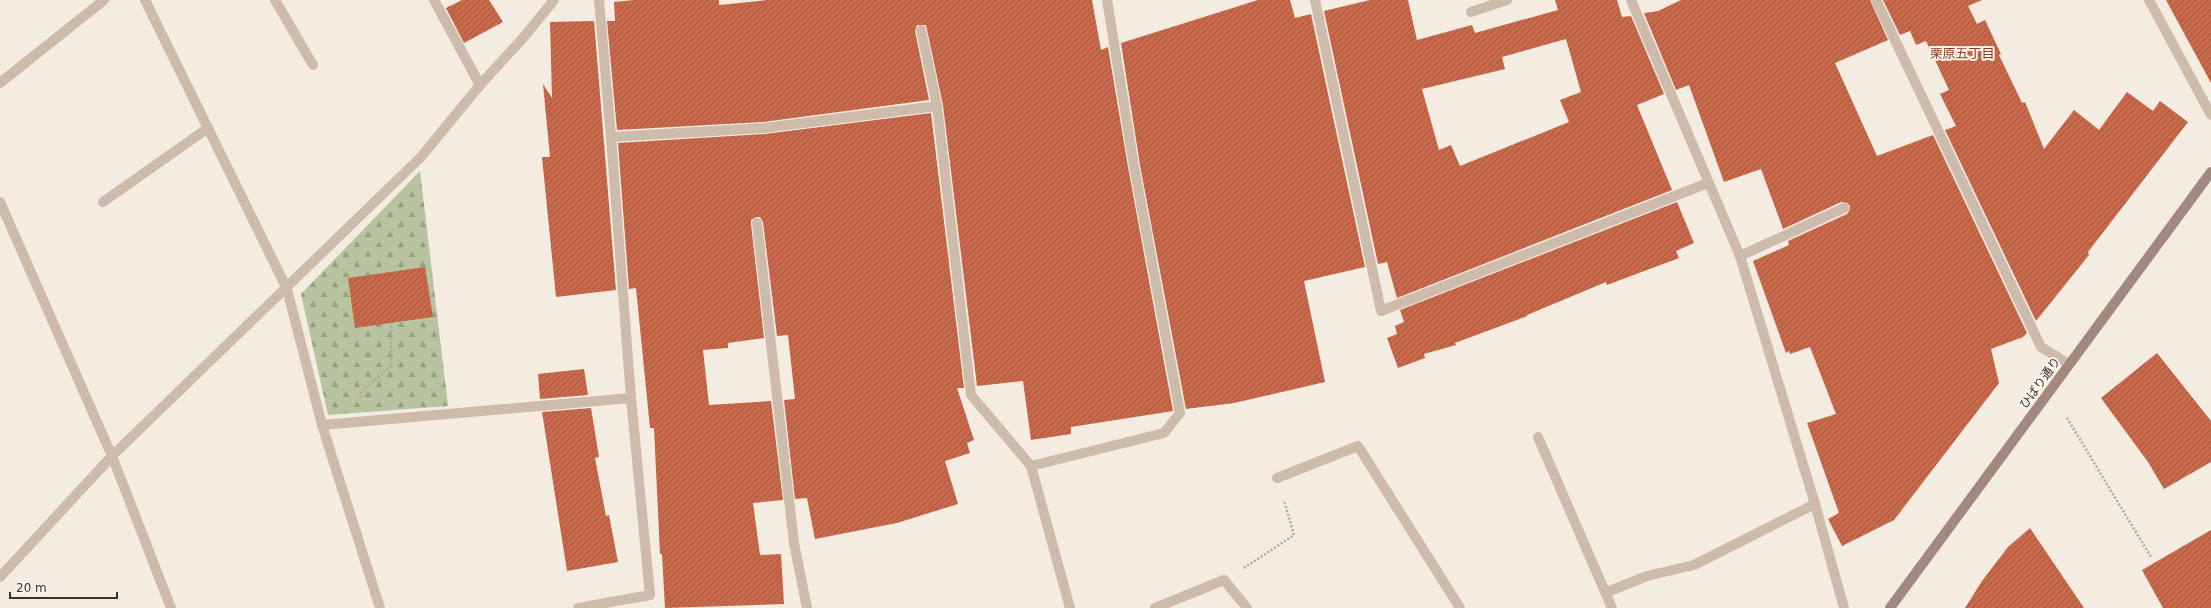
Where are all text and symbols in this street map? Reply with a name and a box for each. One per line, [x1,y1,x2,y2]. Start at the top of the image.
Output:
district label: 栗原五丁目 [1929,46,1995,61]
street label: ひばり通り [2017,355,2063,411]
scale bar [10,574,117,600]
text: 20 m [16,581,47,595]

